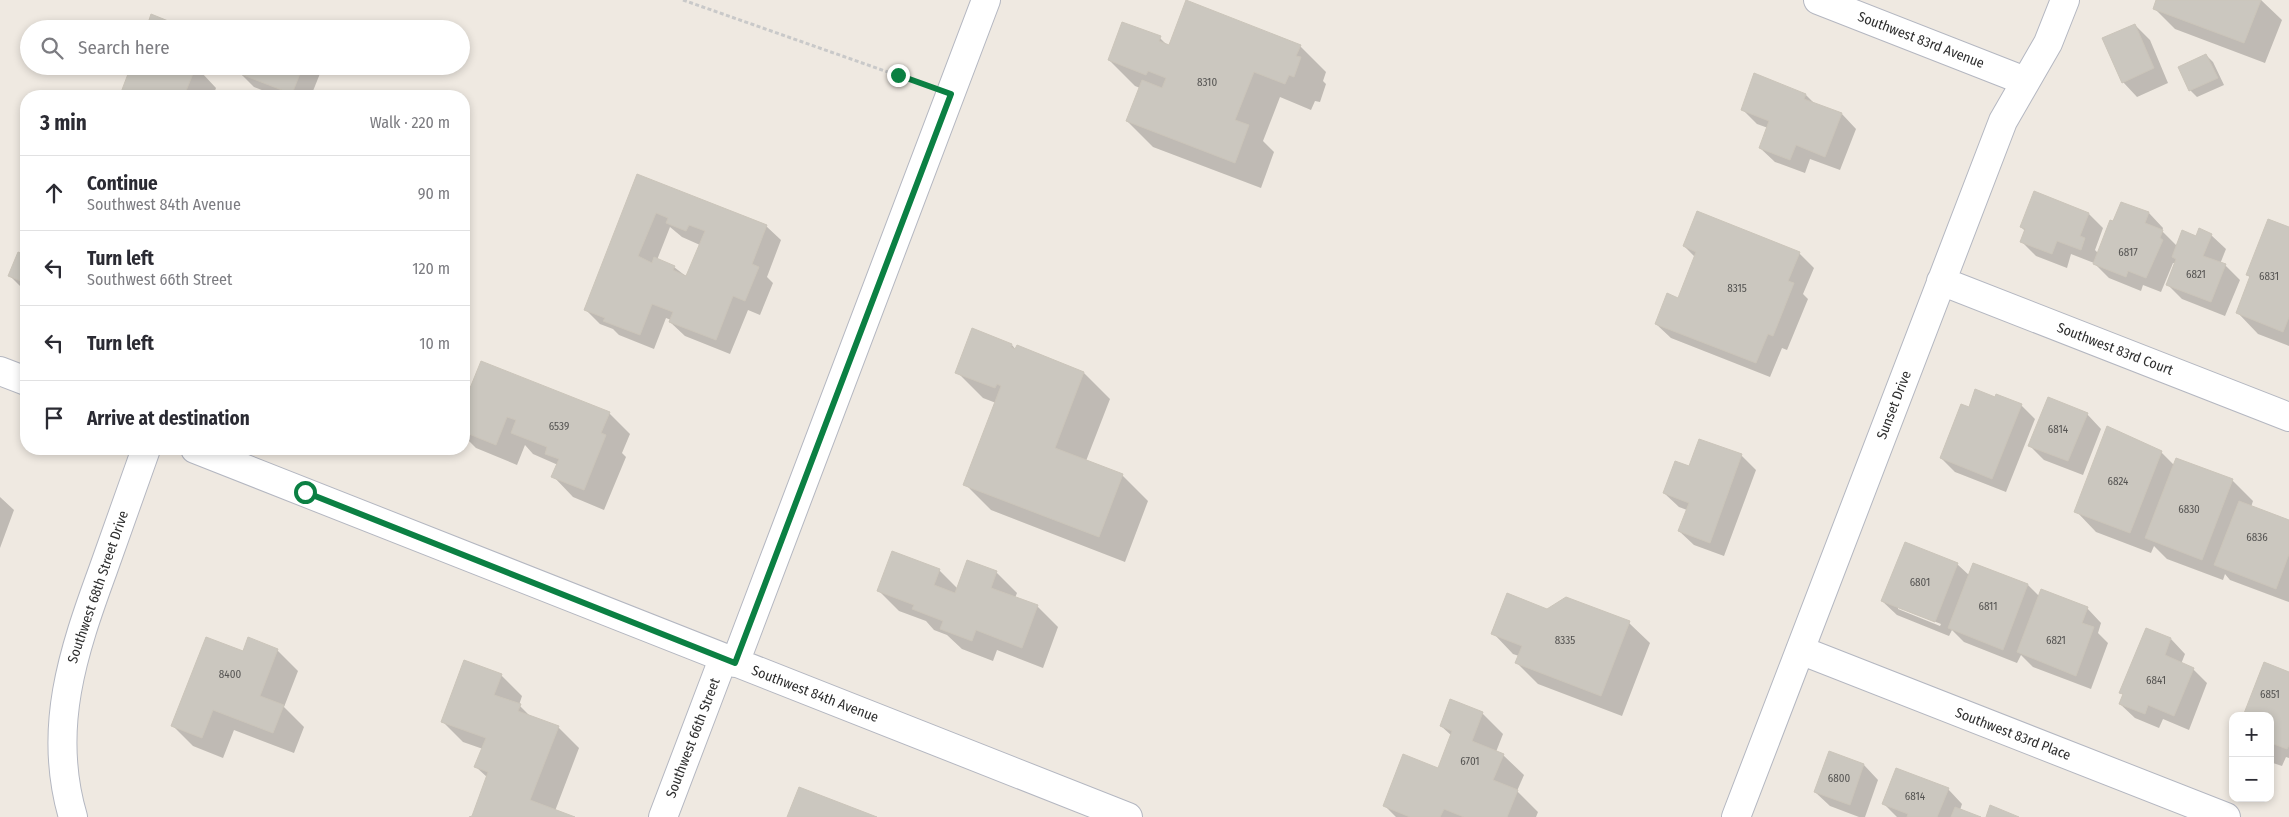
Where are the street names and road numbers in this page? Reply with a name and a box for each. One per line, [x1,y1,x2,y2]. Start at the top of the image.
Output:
street label: Southwest 83rd Avenue [1855,8,1987,72]
street label: Southwest 83rd Court [2054,319,2176,379]
street label: Sunset Drive [1873,368,1915,442]
street label: Southwest 68th Street Drive [64,508,132,665]
street label: Southwest 84th Avenue [749,662,881,726]
street label: Southwest 66th Street [662,675,724,800]
street label: Southwest 83rd Place [1953,704,2073,764]

